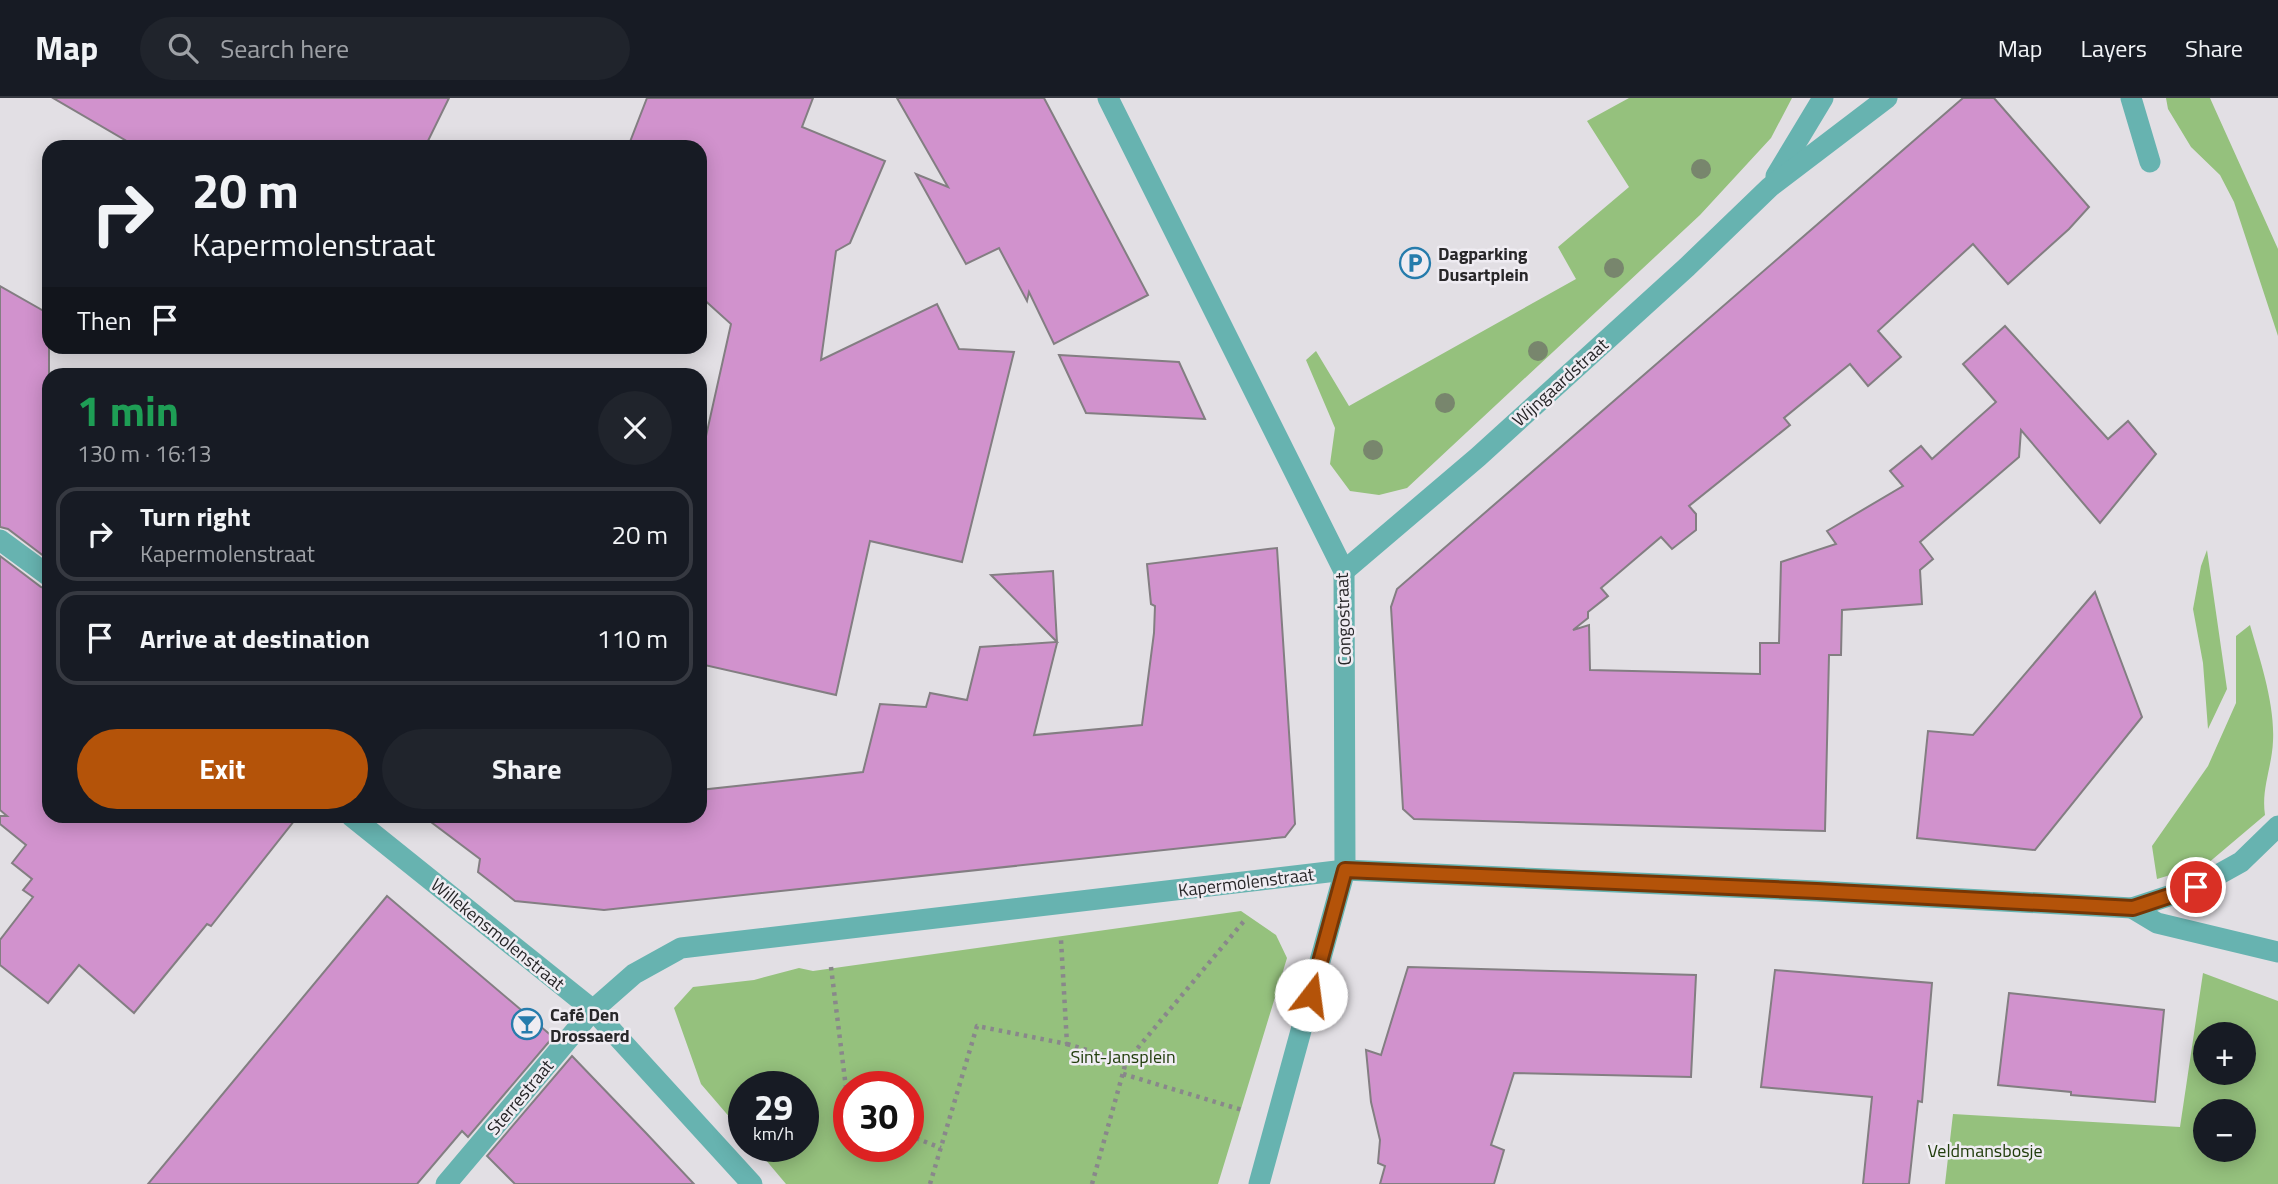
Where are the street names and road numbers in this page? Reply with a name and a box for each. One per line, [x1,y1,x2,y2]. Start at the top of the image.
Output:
street label: Wijngaardstraat [1506,331,1615,433]
street label: Congostraat [1328,571,1358,666]
street label: Kapermolenstraat [1176,860,1316,904]
street label: Willekensmolenstraat [425,871,571,997]
street label: Sterrestraat [480,1053,560,1141]

